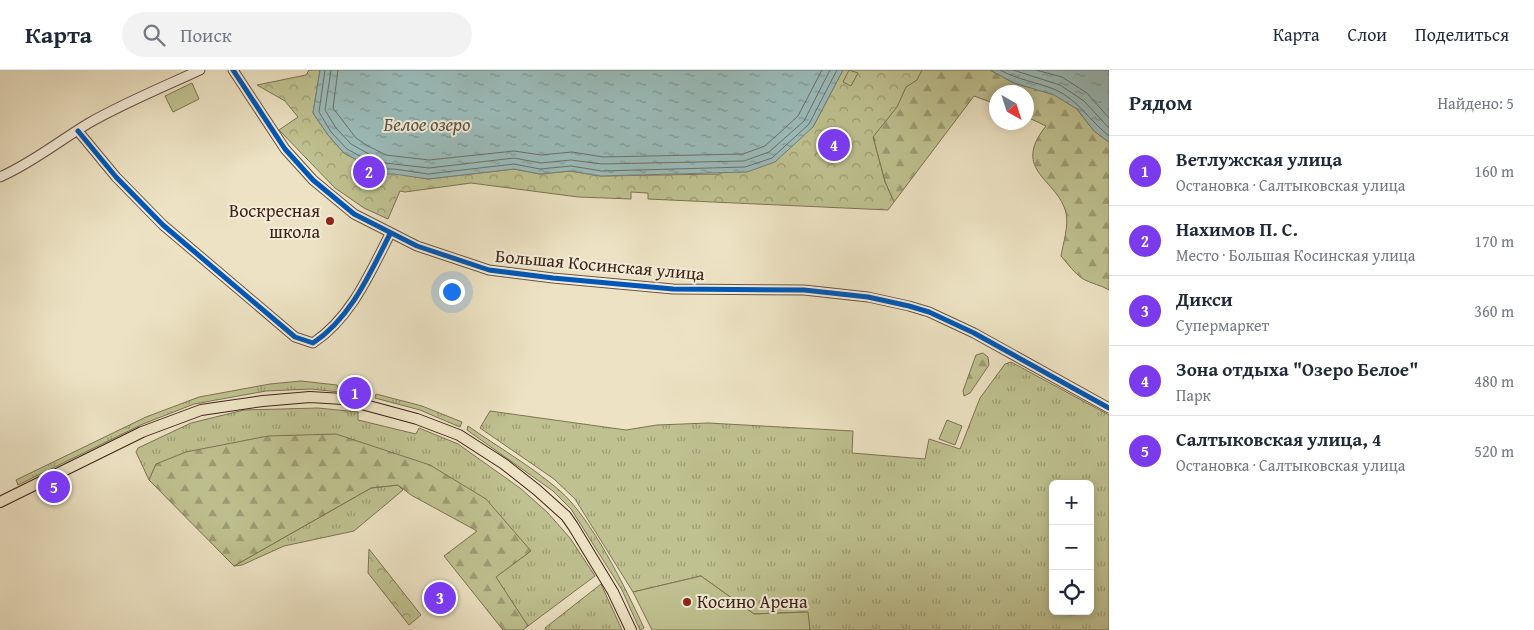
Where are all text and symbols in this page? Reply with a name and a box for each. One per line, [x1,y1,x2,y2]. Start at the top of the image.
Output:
search box [122,12,472,57]
text: Карта [25,17,92,52]
icon: search [140,21,168,49]
text: Поиск [180,21,232,49]
text: Карта [1273,21,1320,48]
text: Слои [1348,21,1387,48]
text: Поделиться [1415,21,1509,48]
north arrow [989,85,1034,130]
text: Рядом [1129,87,1192,118]
text: Найдено: 5 [1437,91,1514,115]
water label: Белое озеро [384,110,470,138]
pin: 4 [818,126,850,164]
text: Ветлужская улица [1176,145,1342,173]
pin: 2 [353,153,385,191]
text: 1 [1141,159,1149,183]
text: 160 m [1474,159,1514,183]
text: Остановка · Салтыковская улица [1176,173,1405,197]
place label: Воскресная школа [229,197,320,245]
marker: Воскресная школа [324,215,336,227]
text: Нахимов П. С. [1176,215,1298,243]
text: 2 [1141,229,1149,253]
text: 170 m [1474,229,1514,253]
street label: Большая Косинская улица [494,242,706,287]
text: Место · Большая Косинская улица [1176,243,1415,267]
your location [439,279,465,305]
text: Дикси [1176,285,1233,313]
text: 3 [1141,299,1149,323]
text: 360 m [1474,299,1514,323]
text: Супермаркет [1176,313,1269,337]
text: Зона отдыха "Озеро Белое" [1176,355,1418,383]
text: 4 [1141,369,1149,393]
text: 480 m [1474,369,1514,393]
pin: 1 [339,374,371,412]
text: Парк [1176,383,1211,407]
text: Салтыковская улица, 4 [1176,425,1382,453]
text: 5 [1141,439,1149,463]
text: 520 m [1474,439,1514,463]
text: Остановка · Салтыковская улица [1176,453,1405,477]
pin: 5 [38,468,70,506]
map controls [1049,480,1094,615]
button: + [1049,480,1094,525]
button: − [1049,525,1094,570]
button: locate [1049,570,1094,615]
pin: 3 [424,579,456,617]
place label: Косино Арена [697,588,808,615]
marker: Косино Арена [681,596,693,608]

